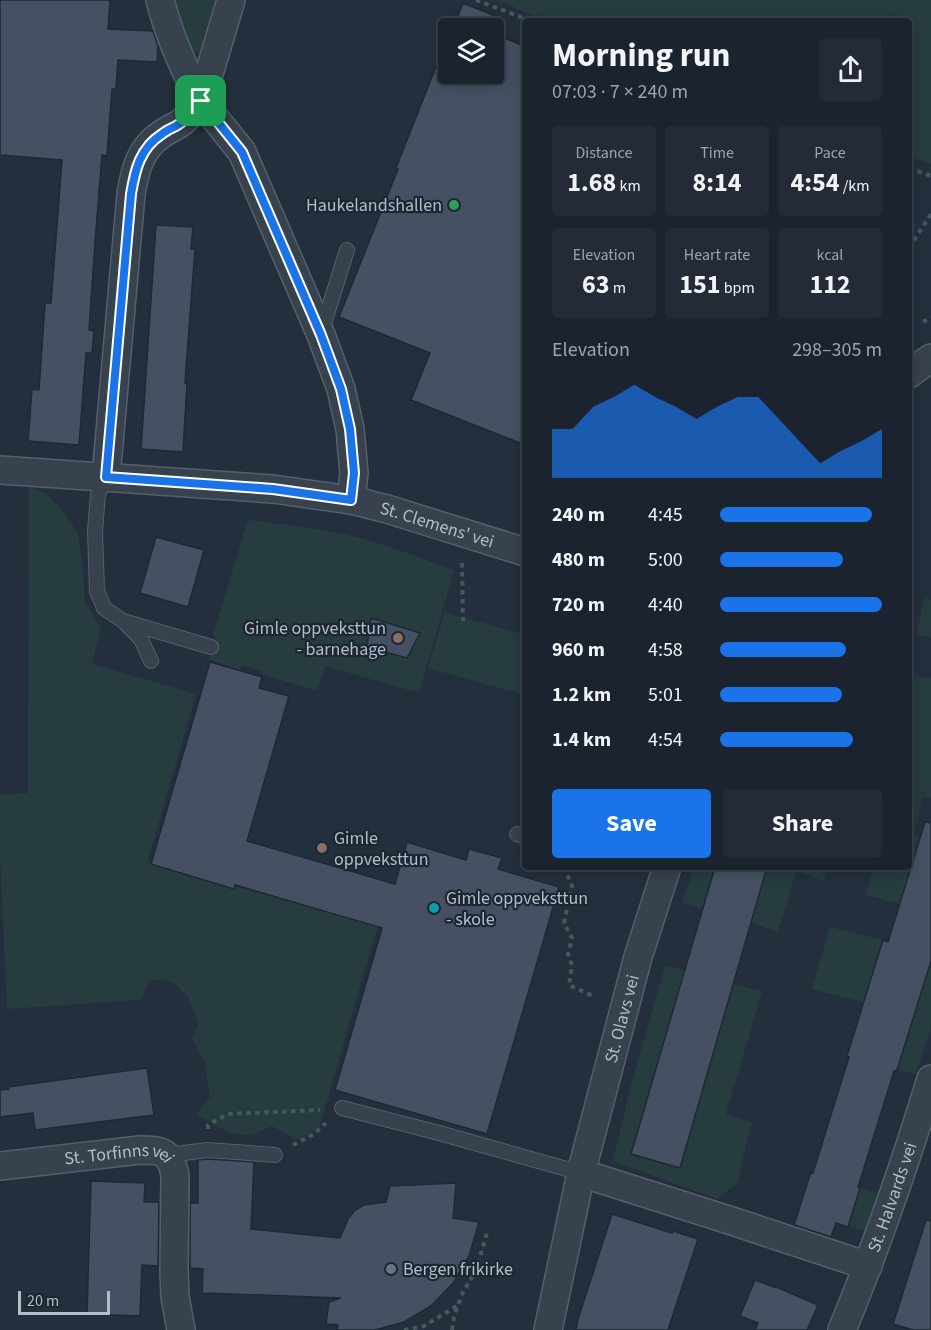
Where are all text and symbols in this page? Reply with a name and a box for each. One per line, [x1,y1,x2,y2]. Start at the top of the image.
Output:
map controls [438,18,504,84]
button: layers [438,18,504,84]
text: Morning run [552,32,730,79]
button: share [819,38,882,101]
pin [175,75,226,126]
text: 07:03 · 7 × 240 m [552,78,688,106]
icon: arrive [184,84,217,117]
text: Distance [576,142,632,164]
text: Time [700,142,734,164]
text: Pace [814,142,846,164]
text: 1.68 [567,164,616,201]
text: 8:14 [693,164,741,201]
text: 4:54 [791,164,840,201]
text: km [616,175,641,197]
text: /km [840,175,869,197]
place label: Haukelandshallen [306,193,442,218]
marker: Haukelandshallen [447,198,461,212]
text: Elevation [573,244,635,266]
text: Heart rate [684,244,750,266]
text: kcal [817,244,843,266]
text: 63 [582,266,610,303]
text: 151 [679,266,720,303]
text: 112 [809,266,851,303]
text: m [610,277,626,299]
text: bpm [720,277,755,299]
text: Elevation [552,336,630,364]
text: 298–305 m [792,336,882,364]
street label: St. Clemens' vei [377,496,497,555]
text: 240 m [552,501,605,529]
text: 4:45 [648,501,683,529]
text: 480 m [552,546,605,574]
text: 5:00 [648,546,683,574]
text: 720 m [552,591,605,619]
text: 4:40 [648,591,683,619]
place label: Gimle oppveksttun - barnehage [244,616,386,662]
marker: Gimle oppveksttun - barnehage [391,631,405,645]
text: 960 m [552,636,605,664]
text: 4:58 [648,636,683,664]
text: 1.2 km [552,681,611,709]
text: 5:01 [648,681,683,709]
text: 1.4 km [552,726,611,754]
text: 4:54 [648,726,683,754]
button: Save [552,789,711,858]
button: Share [723,789,882,858]
place label: Gimle oppveksttun [334,826,428,872]
marker: Gimle oppveksttun [315,841,329,855]
place label: Gimle oppveksttun - skole [446,886,588,932]
marker: Gimle oppveksttun - skole [427,901,441,915]
street label: St. Olavs vei [599,972,646,1066]
street label: St. Torfinns vei [63,1138,180,1172]
street label: St. Halvards vei [862,1139,923,1256]
place label: Bergen frikirke [403,1257,513,1282]
marker: Bergen frikirke [384,1262,398,1276]
scale bar [18,1288,110,1316]
text: 20 m [27,1290,59,1312]

